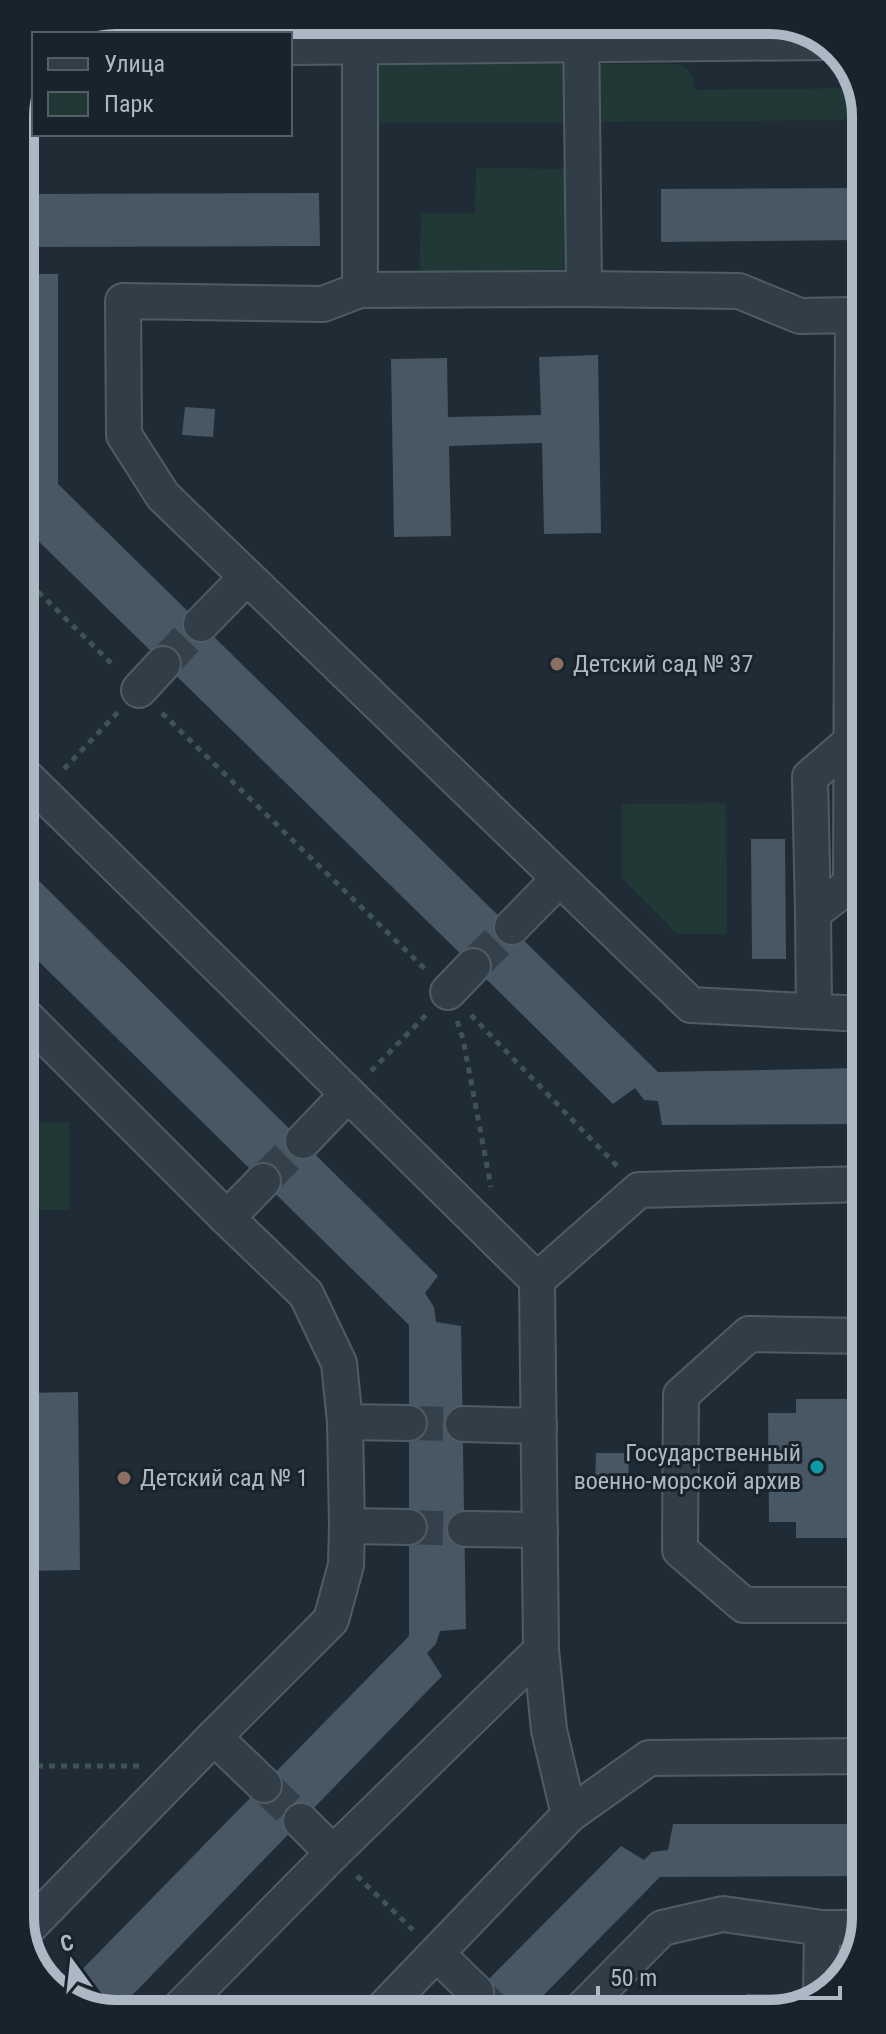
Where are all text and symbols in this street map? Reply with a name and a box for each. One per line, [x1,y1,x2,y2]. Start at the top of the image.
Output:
legend [32,32,292,136]
text: Улица [104,50,165,78]
text: Парк [104,90,154,118]
place label: Детский сад № 37 [573,650,753,678]
marker: Детский сад № 37 [548,655,566,673]
place label: Государственный военно-морской архив [574,1439,801,1495]
marker: Государственный военно-морской архив [808,1458,826,1476]
place label: Детский сад № 1 [140,1464,308,1492]
marker: Детский сад № 1 [115,1469,133,1487]
north arrow [32,1922,112,2002]
text: С [58,1929,76,1957]
scale bar [598,1950,840,2000]
text: 50 m [610,1964,657,1992]

